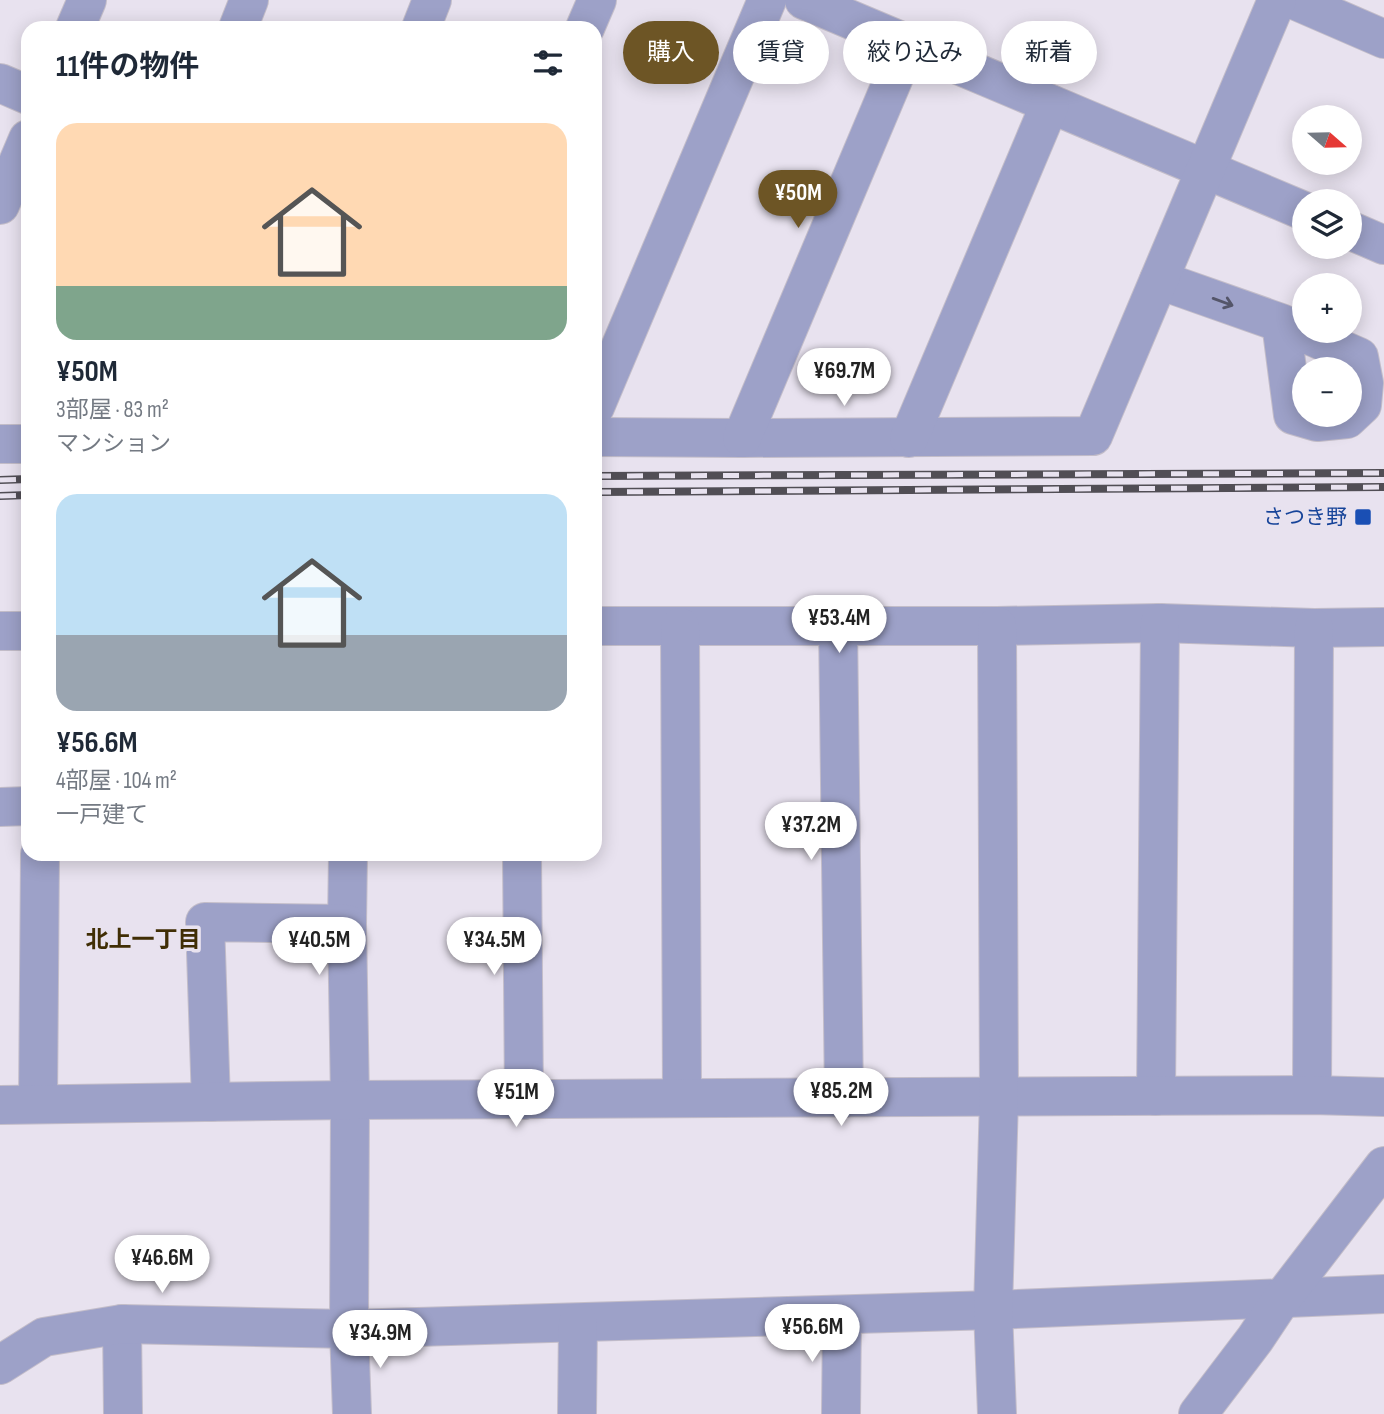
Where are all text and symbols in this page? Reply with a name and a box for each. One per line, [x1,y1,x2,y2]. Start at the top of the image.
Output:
chip: 購入 [623,21,719,84]
chip: 賃貸 [733,21,829,84]
chip: 絞り込み [843,21,987,84]
chip: 新着 [1001,21,1097,84]
icon: filters [529,44,567,82]
text: 11件の物件 [56,49,200,85]
north arrow [1292,105,1362,175]
map controls [1292,105,1362,427]
icon: home [249,169,375,295]
pin: ¥50M [757,170,839,230]
text: ¥50M [774,179,822,207]
button: layers [1292,189,1362,259]
button: + [1292,273,1362,343]
one-way arrow [1212,297,1234,310]
pin: ¥69.7M [787,348,901,408]
text: ¥50M [56,354,118,390]
text: ¥69.7M [813,357,875,385]
button: − [1292,357,1362,427]
text: 3部屋 · 83 m² [56,396,169,424]
text: マンション [56,430,171,458]
place label: さつき野 [1263,505,1347,530]
marker: さつき野 [1353,507,1373,527]
icon: home [249,540,375,666]
pin: ¥53.4M [782,596,896,655]
text: ¥53.4M [808,604,870,632]
text: ¥56.6M [56,725,138,761]
text: 4部屋 · 104 m² [56,767,177,795]
text: 一戸建て [56,801,148,829]
pin: ¥37.2M [754,802,868,862]
text: ¥37.2M [781,811,841,839]
pin: ¥40.5M [262,918,376,977]
pin: ¥34.5M [437,918,551,977]
district label: 北上一丁目 [86,926,201,954]
text: ¥40.5M [288,926,350,954]
text: ¥34.5M [463,926,525,954]
pin: ¥85.2M [784,1068,898,1128]
pin: ¥51M [475,1070,557,1129]
text: ¥85.2M [809,1077,873,1105]
text: ¥51M [493,1078,539,1106]
pin: ¥46.6M [105,1236,219,1295]
text: ¥46.6M [131,1244,193,1272]
pin: ¥56.6M [755,1304,869,1364]
pin: ¥34.9M [323,1310,437,1370]
text: ¥56.6M [781,1313,843,1341]
text: ¥34.9M [348,1319,412,1347]

